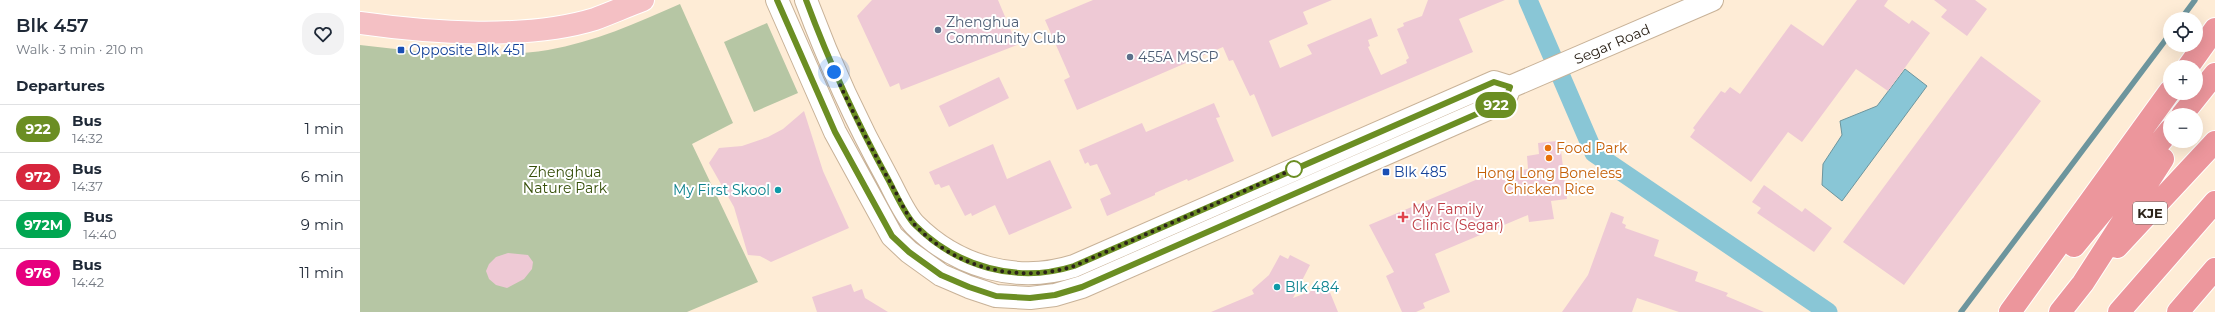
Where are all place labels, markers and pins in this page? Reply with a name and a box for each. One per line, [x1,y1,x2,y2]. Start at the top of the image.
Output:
place label: Zhenghua Community Club [946,13,1066,47]
marker: Zhenghua Community Club [933,25,943,35]
place label: Opposite Blk 451 [409,41,525,59]
marker: Opposite Blk 451 [396,45,406,55]
place label: 455A MSCP [1138,48,1219,66]
marker: 455A MSCP [1125,52,1135,62]
place label: Food Park [1556,139,1628,157]
marker: Food Park [1543,143,1553,153]
marker: Hong Long Boneless Chicken Rice [1544,153,1554,163]
unlabelled marker [1285,160,1303,178]
place label: Blk 485 [1394,163,1447,181]
place label: Hong Long Boneless Chicken Rice [1476,164,1622,198]
marker: Blk 485 [1381,167,1391,177]
place label: My First Skool [673,181,770,199]
marker: My First Skool [773,185,783,195]
place label: My Family Clinic (Segar) [1412,200,1504,234]
marker: My Family Clinic (Segar) [1397,211,1409,223]
place label: Blk 484 [1285,278,1340,296]
marker: Blk 484 [1272,282,1282,292]

